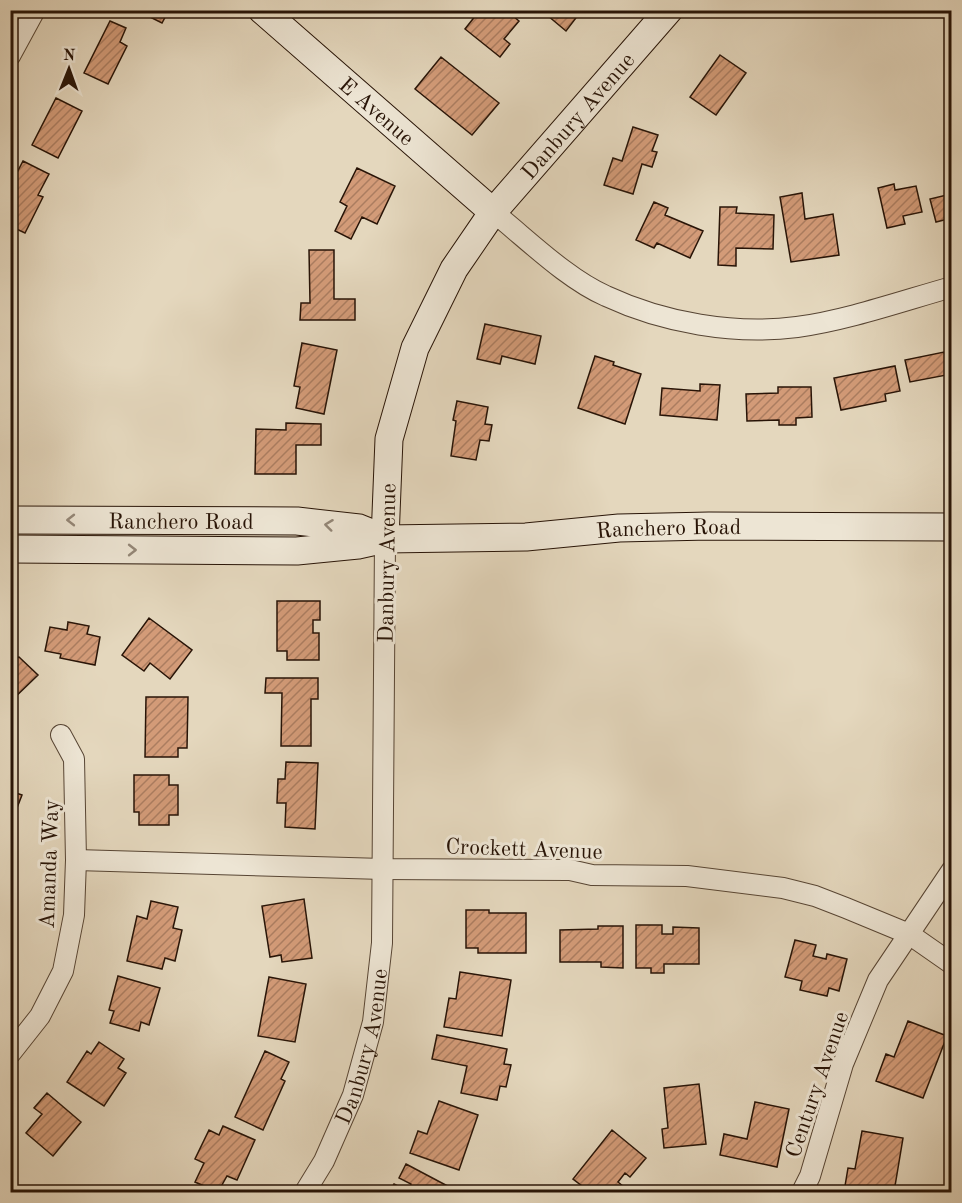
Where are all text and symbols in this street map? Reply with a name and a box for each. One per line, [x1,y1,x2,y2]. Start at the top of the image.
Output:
north arrow [39,39,99,99]
text: N [63,48,76,64]
street label: Danbury Avenue [518,49,639,184]
street label: E Avenue [334,74,417,151]
street label: Danbury Avenue [376,483,400,643]
street label: Ranchero Road [108,511,254,534]
one-way arrow [67,514,76,526]
street label: Ranchero Road [595,517,741,543]
one-way arrow [324,519,333,531]
one-way arrow [127,544,136,556]
street label: Amanda Way [37,799,63,929]
street label: Crockett Avenue [445,836,603,864]
street label: Danbury Avenue [333,968,392,1128]
street label: Century Avenue [783,1009,853,1161]

